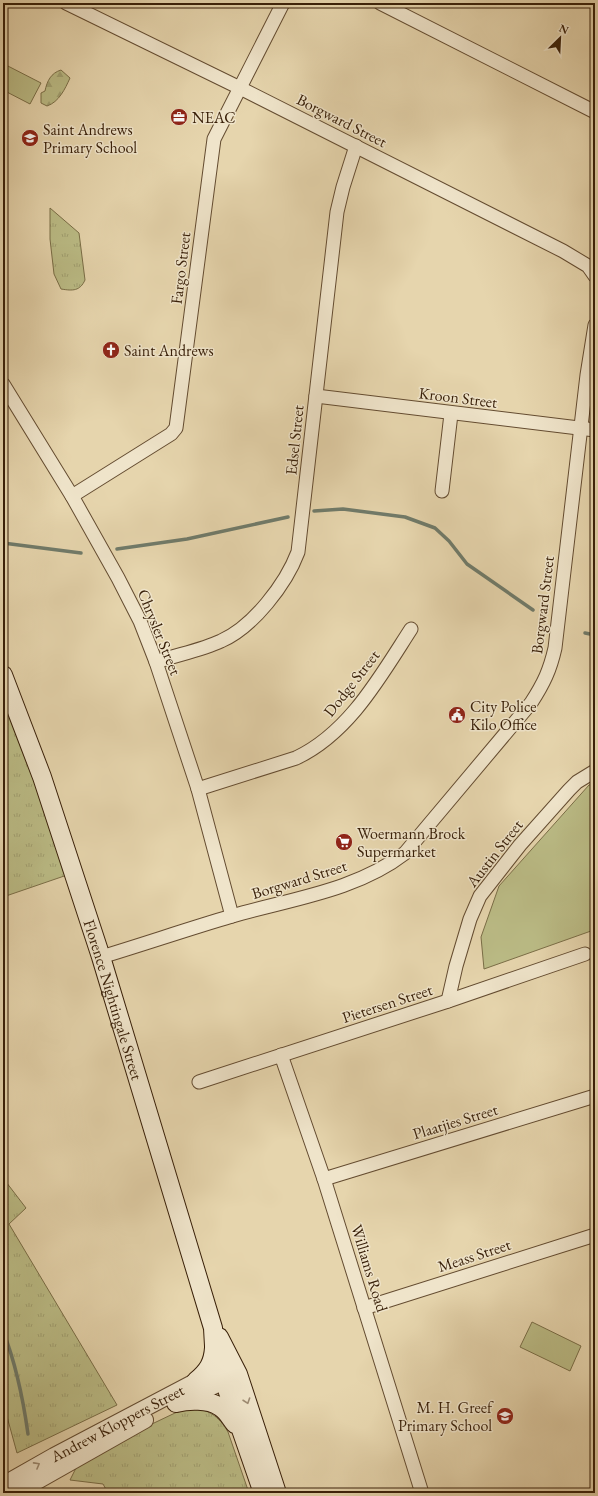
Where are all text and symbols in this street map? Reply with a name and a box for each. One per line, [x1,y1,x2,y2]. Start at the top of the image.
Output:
north arrow [540,18,580,58]
text: N [557,21,571,37]
street label: Borgward Street [293,89,390,152]
office icon: NEAC [169,107,189,127]
place label: NEAC [192,107,236,128]
place label: Saint Andrews Primary School [43,119,137,158]
school or university icon: Saint Andrews Primary School [20,128,40,148]
street label: Fargo Street [166,231,195,305]
church icon: Saint Andrews [101,340,121,360]
place label: Saint Andrews [124,340,214,361]
street label: Kroon Street [418,382,498,413]
street label: Edsel Street [280,404,309,476]
street label: Borgward Street [526,555,559,655]
street label: Chrysler Street [133,586,186,678]
street label: Dodge Street [319,645,384,721]
place label: City Police Kilo Office [470,696,537,735]
public building icon: City Police Kilo Office [447,705,467,725]
street label: Austin Street [461,815,527,892]
place label: Woermann Brock Supermarket [357,823,466,862]
supermarket icon: Woermann Brock Supermarket [334,832,354,852]
street label: Borgward Street [249,855,349,904]
street label: Florence Nightingale Street [78,917,148,1083]
street label: Pietersen Street [339,979,435,1028]
street label: Plaatjies Street [410,1099,500,1144]
street label: Williams Road [346,1222,393,1315]
street label: Meass Street [435,1234,513,1277]
street label: Andrew Kloppers Street [46,1380,188,1467]
one-way arrow [242,1397,251,1404]
place label: M. H. Greef Primary School [398,1397,494,1436]
school or university icon: M. H. Greef Primary School [495,1406,515,1426]
one-way arrow [33,1463,40,1470]

